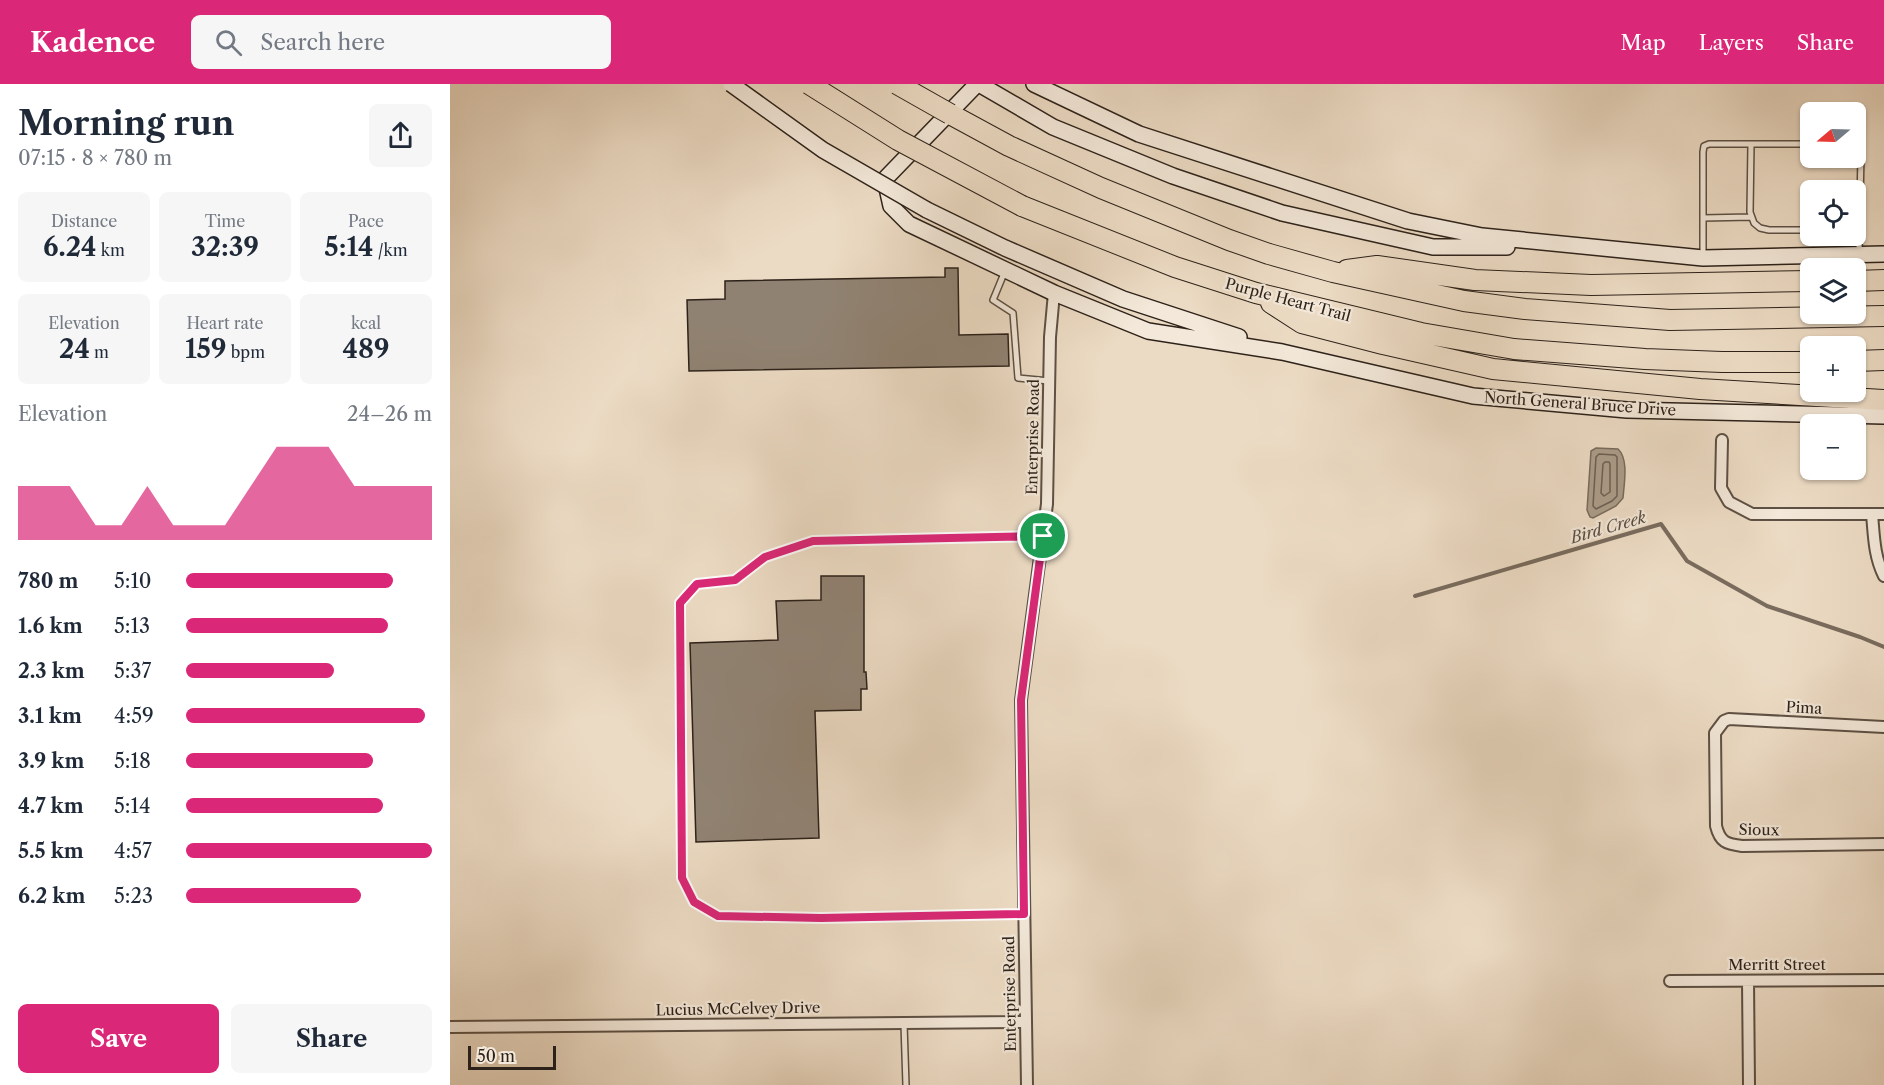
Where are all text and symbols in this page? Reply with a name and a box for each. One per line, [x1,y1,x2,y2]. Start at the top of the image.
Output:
search box [191,15,611,69]
text: Kadence [30,25,155,59]
icon: search [212,26,245,59]
text: Search here [260,29,385,56]
text: Map [1621,30,1666,55]
text: Layers [1699,30,1764,55]
text: Share [1797,30,1854,55]
north arrow [1800,102,1866,168]
map controls [1800,102,1866,480]
text: Morning run [18,103,234,144]
button: share [369,104,432,167]
text: 07:15 · 8 × 780 m [18,146,172,170]
button: locate [1800,180,1866,246]
text: Distance [51,211,117,231]
text: Time [205,211,245,231]
text: Pace [348,211,384,231]
text: 6.24 [43,231,97,263]
text: 32:39 [191,231,259,263]
text: 5:14 [324,231,374,263]
text: km [97,240,125,260]
text: /km [374,240,408,260]
button: layers [1800,258,1866,324]
street label: Purple Heart Trail [1223,274,1353,326]
text: Elevation [48,313,120,333]
text: Heart rate [186,313,264,333]
text: kcal [351,313,381,333]
text: 24 [59,333,90,365]
text: 159 [185,333,226,365]
text: 489 [343,333,389,365]
button: + [1800,336,1866,402]
text: m [90,342,109,362]
text: bpm [226,342,265,362]
street label: Enterprise Road [1022,379,1043,495]
street label: North General Bruce Drive [1483,387,1677,420]
text: Elevation [18,402,107,426]
text: 24–26 m [347,402,432,426]
button: − [1800,414,1866,480]
water label: Bird Creek [1566,506,1649,548]
pin [1017,510,1068,561]
icon: arrive [1026,519,1059,552]
text: 780 m [18,569,78,593]
text: 5:10 [114,569,152,593]
text: 1.6 km [18,614,83,638]
text: 5:13 [114,614,150,638]
text: 2.3 km [18,659,85,683]
text: 5:37 [114,659,151,683]
street label: Pima [1785,697,1823,718]
text: 3.1 km [18,704,82,728]
text: 4:59 [114,704,154,728]
text: 3.9 km [18,749,84,773]
text: 5:18 [114,749,151,773]
text: 4.7 km [18,794,84,818]
text: 5:14 [114,794,150,818]
street label: Sioux [1738,820,1780,839]
text: 5.5 km [18,839,84,863]
text: 4:57 [114,839,152,863]
text: 6.2 km [18,884,85,908]
text: 5:23 [114,884,153,908]
street label: Enterprise Road [999,936,1020,1052]
street label: Merritt Street [1728,955,1826,974]
street label: Lucius McCelvey Drive [655,998,821,1019]
button: Save [18,1004,219,1073]
button: Share [231,1004,432,1073]
scale bar [468,1043,556,1070]
text: 50 m [477,1046,515,1066]

